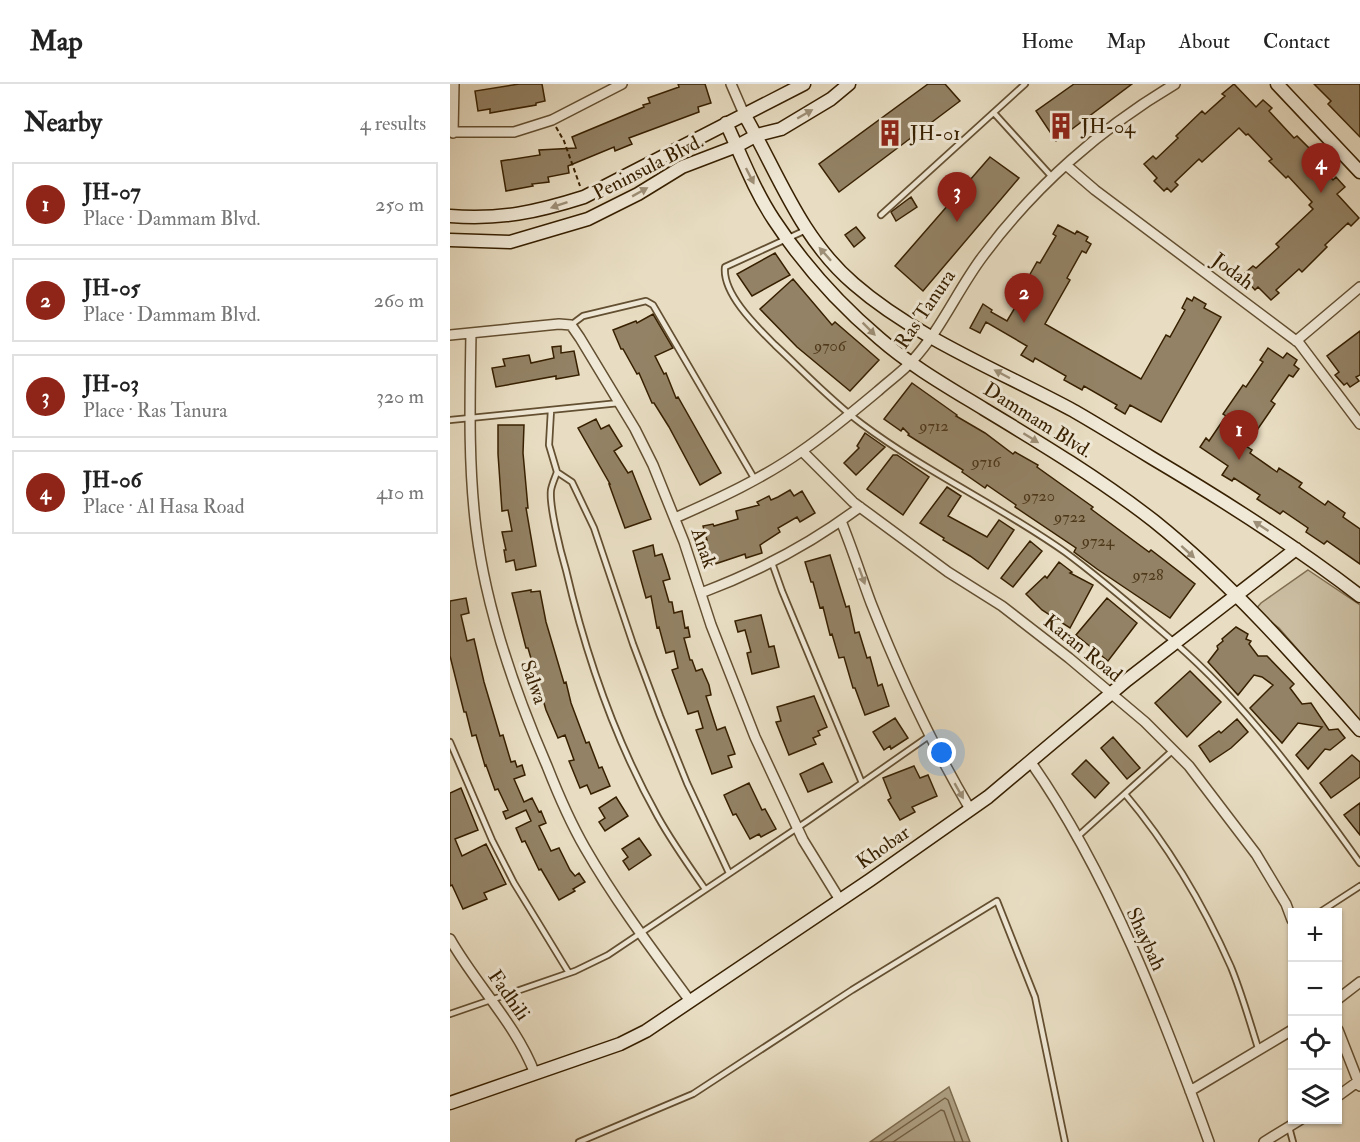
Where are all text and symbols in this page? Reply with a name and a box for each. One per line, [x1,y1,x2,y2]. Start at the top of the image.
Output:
text: Map [30,24,83,59]
text: Home [1021,28,1073,55]
text: Map [1106,28,1146,55]
text: About [1179,28,1230,55]
text: Contact [1263,28,1330,55]
text: Nearby [24,107,102,139]
one-way arrow [797,109,813,120]
text: 4 results [360,111,426,136]
building icon: JH-04 [1046,111,1076,141]
place label: JH-04 [1080,114,1136,139]
building icon: JH-01 [875,118,905,148]
place label: JH-01 [909,121,960,146]
street label: Peninsula Blvd. [589,129,707,205]
pin: 4 [1302,144,1340,193]
one-way arrow [745,167,755,185]
pin: 3 [938,172,976,222]
text: JH-07 [83,178,141,206]
one-way arrow [632,187,649,197]
text: 1 [42,192,49,217]
text: 250 m [375,192,424,217]
one-way arrow [550,201,568,211]
text: Place · Dammam Blvd. [83,206,260,231]
one-way arrow [819,247,832,262]
street label: Jodah [1206,247,1259,295]
street label: Ras Tanura [889,264,961,354]
text: JH-05 [83,274,140,302]
pin: 2 [1004,274,1044,323]
text: 2 [40,288,51,313]
text: 260 m [374,288,424,313]
text: Place · Dammam Blvd. [83,302,260,327]
one-way arrow [862,321,876,335]
house number: 9706 [813,336,847,356]
one-way arrow [994,369,1011,379]
text: JH-03 [83,370,139,398]
street label: Dammam Blvd. [979,377,1097,463]
text: 3 [42,384,49,409]
text: 320 m [376,384,424,409]
text: Place · Ras Tanura [83,398,227,423]
pin: 1 [1220,410,1258,460]
house number: 9712 [918,416,949,436]
one-way arrow [1023,432,1039,443]
house number: 9716 [970,452,1002,472]
text: JH-06 [83,466,142,494]
text: 4 [40,480,51,505]
text: 410 m [376,480,424,505]
house number: 9720 [1022,486,1055,506]
text: Place · Al Hasa Road [83,494,245,519]
house number: 9722 [1053,507,1086,527]
one-way arrow [1253,520,1269,532]
street label: Anak [685,524,723,572]
house number: 9724 [1081,531,1116,551]
one-way arrow [1180,545,1195,558]
house number: 9728 [1131,565,1164,585]
one-way arrow [857,567,867,585]
street label: Karan Road [1039,609,1128,687]
street label: Salwa [515,657,553,708]
your location [927,738,956,767]
one-way arrow [954,783,964,800]
street label: Khobar [851,819,915,874]
street label: Shaybah [1121,903,1172,975]
map controls [1288,908,1342,1124]
button: + [1288,908,1342,962]
button: − [1288,962,1342,1016]
street label: Fadhili [483,965,535,1025]
button: locate [1288,1016,1342,1070]
button: layers [1288,1070,1342,1124]

